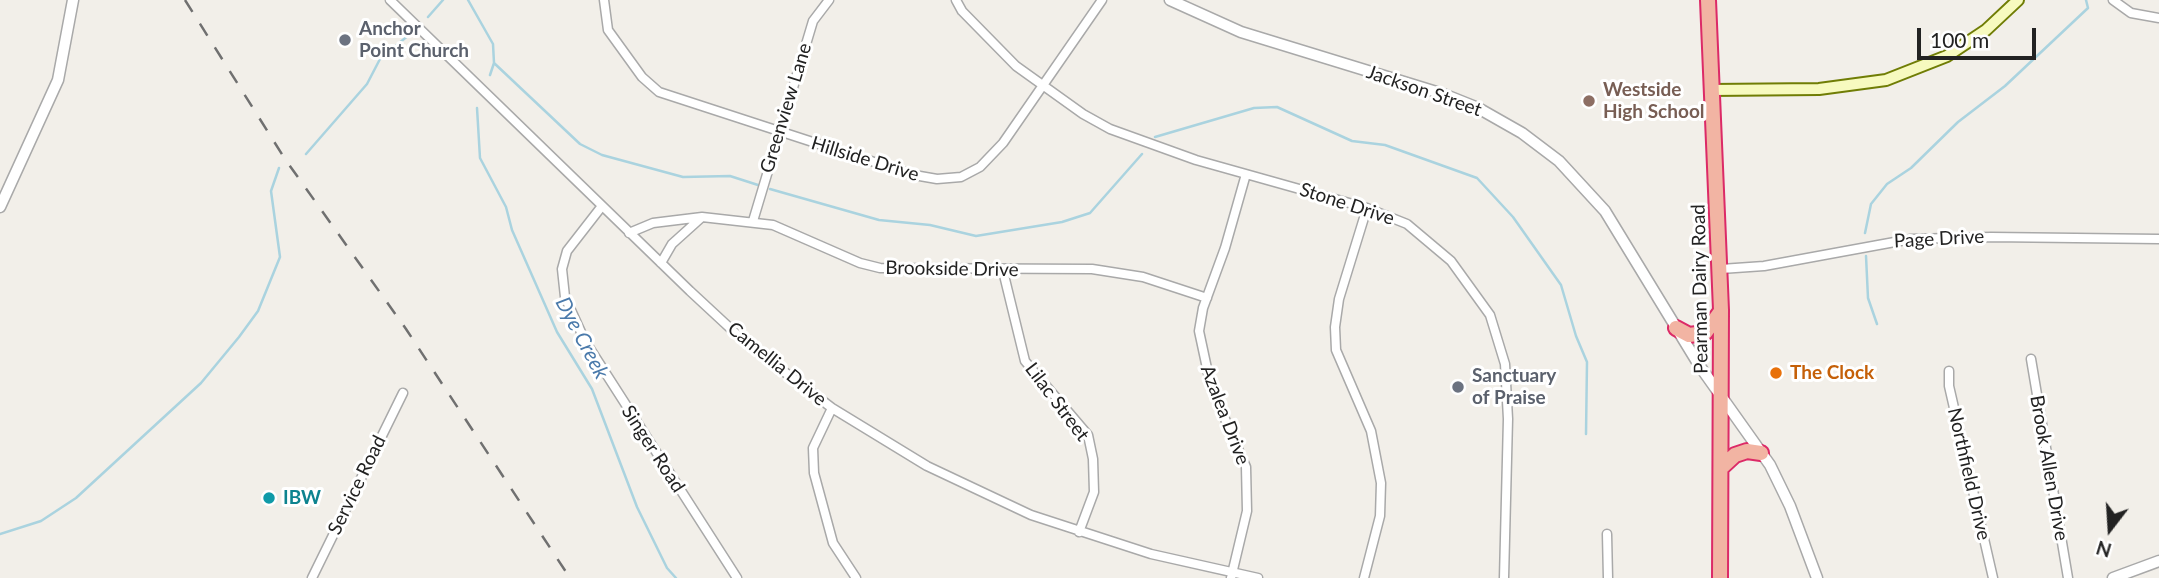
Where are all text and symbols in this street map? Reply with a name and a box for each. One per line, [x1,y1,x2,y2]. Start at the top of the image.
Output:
scale bar [1921,14,2040,58]
place label: Anchor Point Church [359,18,469,62]
text: 100 m [1930,27,1989,52]
marker: Anchor Point Church [337,32,353,48]
street label: Greenview Lane [755,40,817,176]
street label: Jackson Street [1363,61,1485,121]
place label: Westside High School [1603,79,1705,123]
marker: Westside High School [1581,93,1597,109]
street label: Hillside Drive [808,132,922,186]
street label: Stone Drive [1297,178,1397,230]
street label: Pearman Dairy Road [1687,204,1713,374]
street label: Page Drive [1893,225,1985,253]
street label: Brookside Drive [885,256,1019,282]
water label: Dye Creek [550,293,614,383]
street label: Camellia Drive [723,317,831,411]
street label: Lilac Street [1020,358,1094,446]
street label: Azalea Drive [1196,362,1254,468]
place label: The Clock [1790,362,1874,384]
place label: Sanctuary of Praise [1472,365,1556,409]
marker: The Clock [1768,365,1784,381]
marker: Sanctuary of Praise [1450,379,1466,395]
street label: Brook Allen Drive [2025,394,2073,542]
street label: Singer Road [616,401,690,497]
street label: Northfield Drive [1943,405,1995,543]
street label: Service Road [323,432,391,538]
place label: IBW [283,487,321,509]
marker: IBW [261,490,277,506]
north arrow [2075,494,2145,564]
text: N [2093,536,2114,563]

